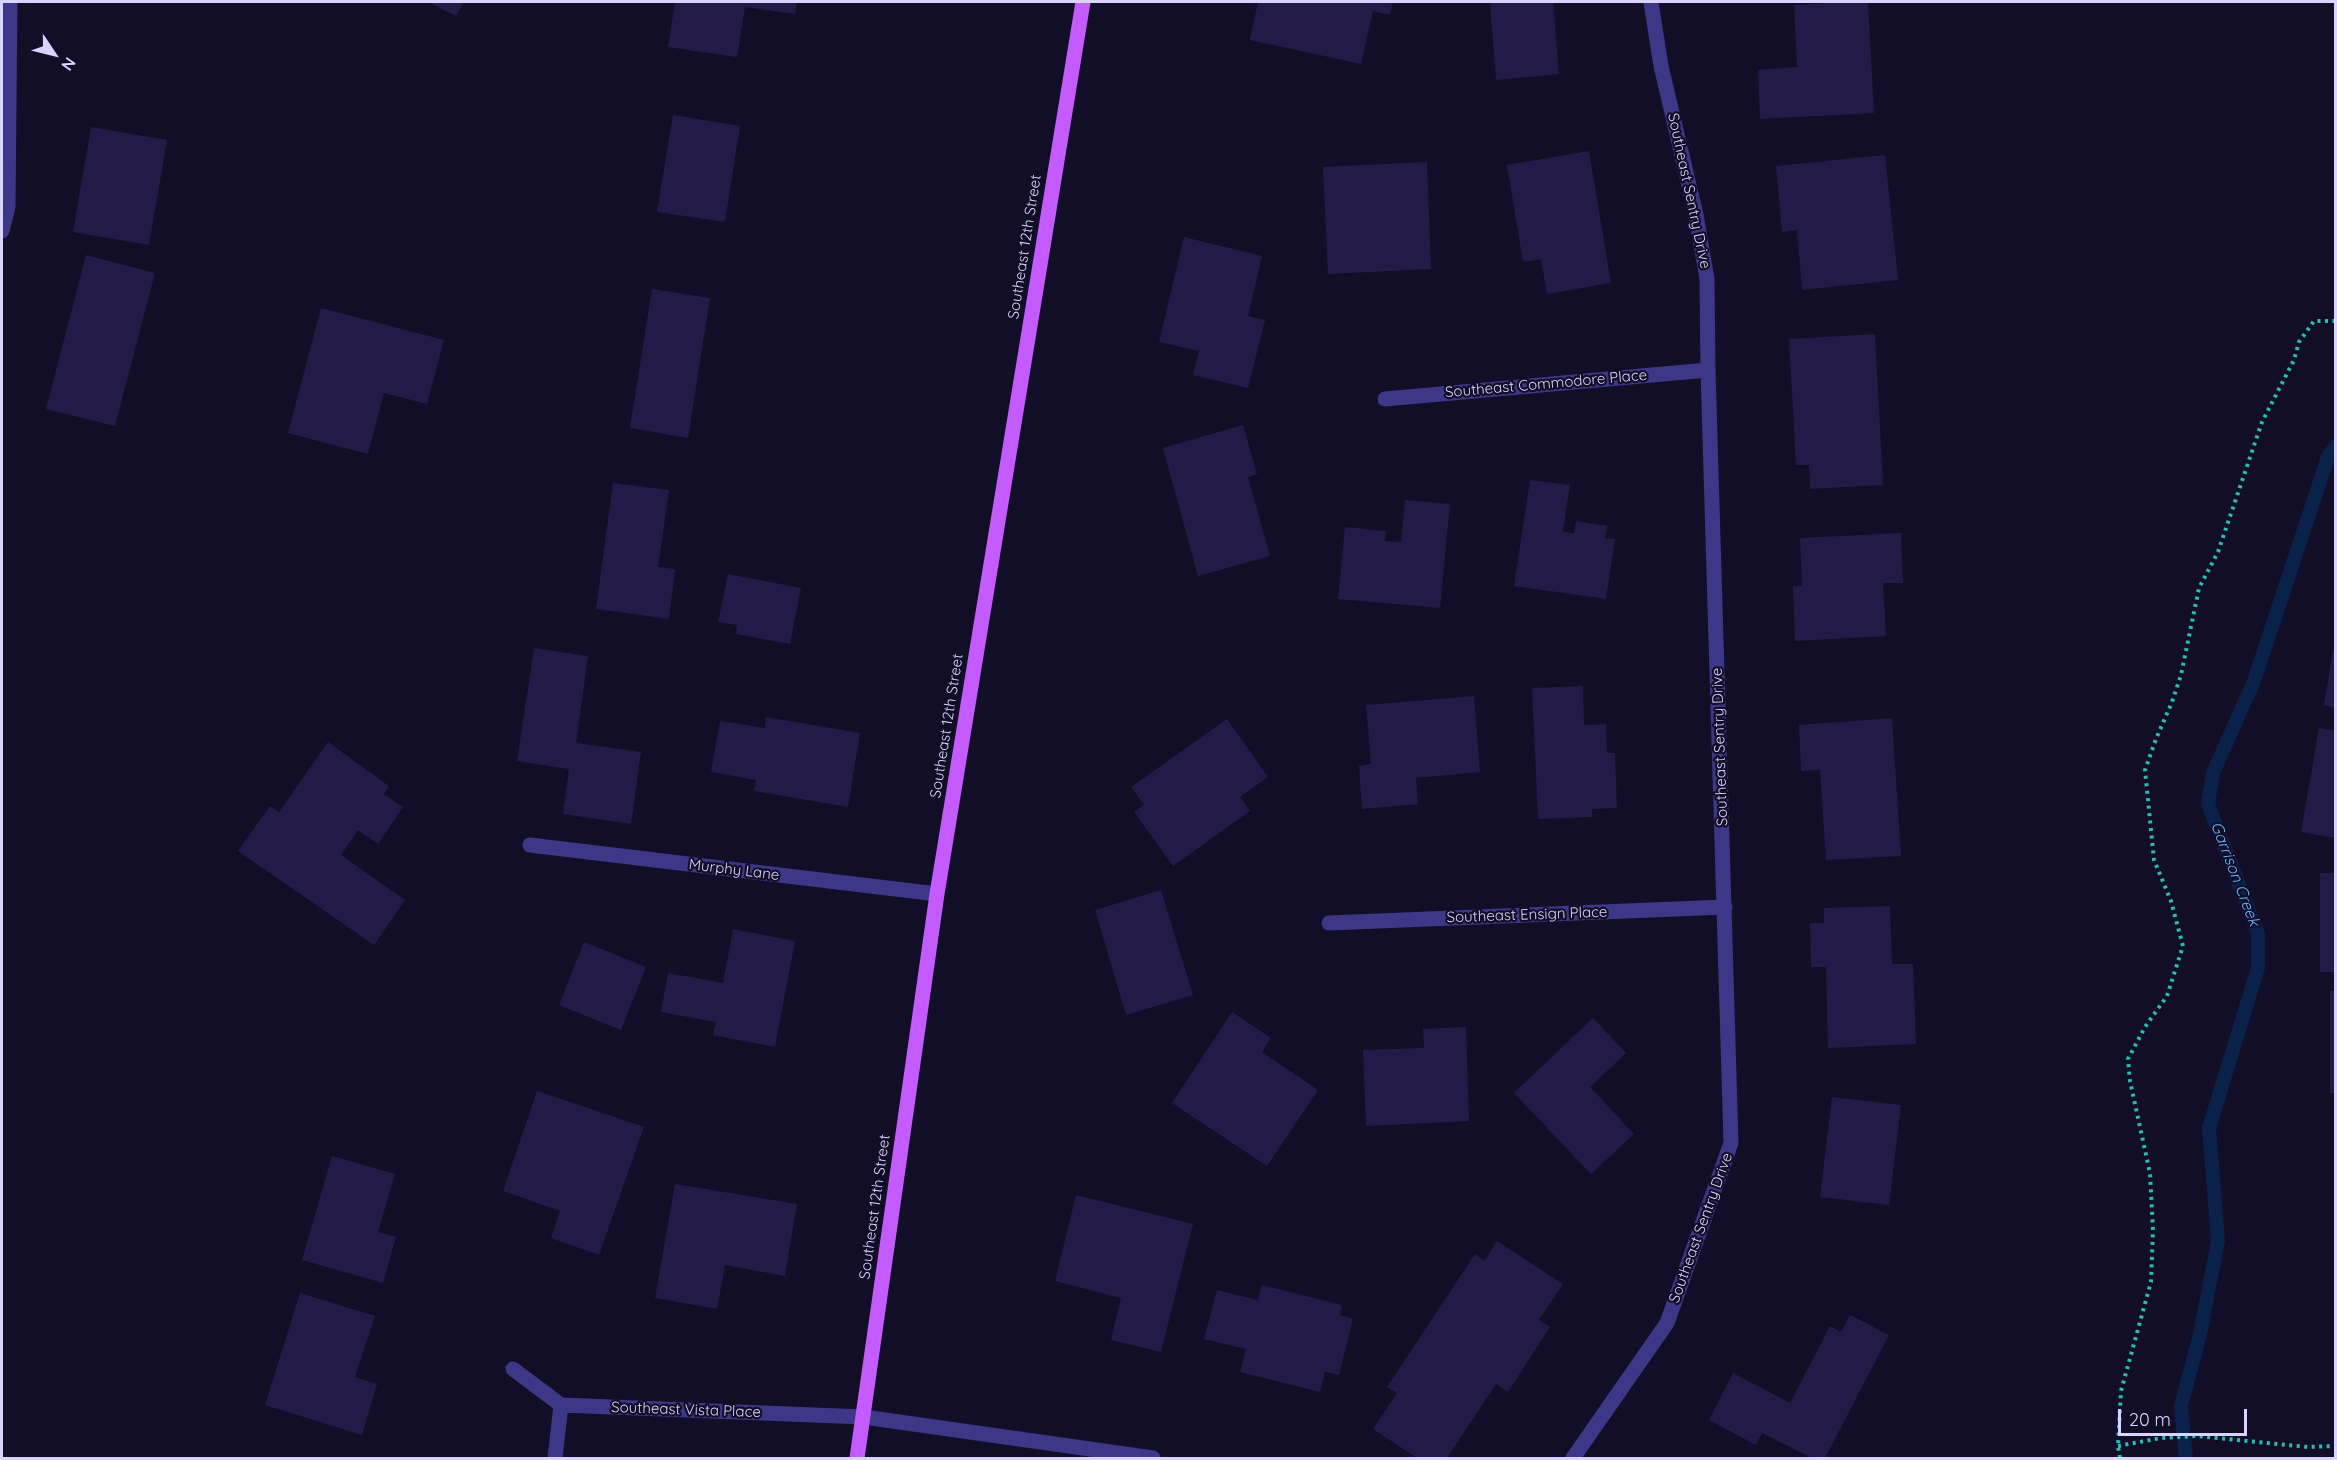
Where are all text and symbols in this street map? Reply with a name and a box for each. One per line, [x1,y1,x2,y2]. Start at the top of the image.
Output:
north arrow [24,24,84,84]
text: N [57,54,80,75]
street label: Southeast Sentry Drive [1664,112,1714,270]
street label: Southeast 12th Street [1005,173,1045,321]
street label: Southeast Commodore Place [1444,366,1648,402]
street label: Southeast 12th Street [927,652,967,800]
street label: Southeast Sentry Drive [1708,667,1732,827]
water label: Garrison Creek [2206,819,2264,929]
street label: Murphy Lane [688,856,780,884]
street label: Southeast Ensign Place [1446,903,1608,927]
street label: Southeast 12th Street [856,1133,894,1281]
street label: Southeast Sentry Drive [1665,1150,1737,1306]
scale bar [2121,1397,2250,1435]
street label: Southeast Vista Place [611,1398,761,1422]
text: 20 m [2129,1408,2171,1431]

